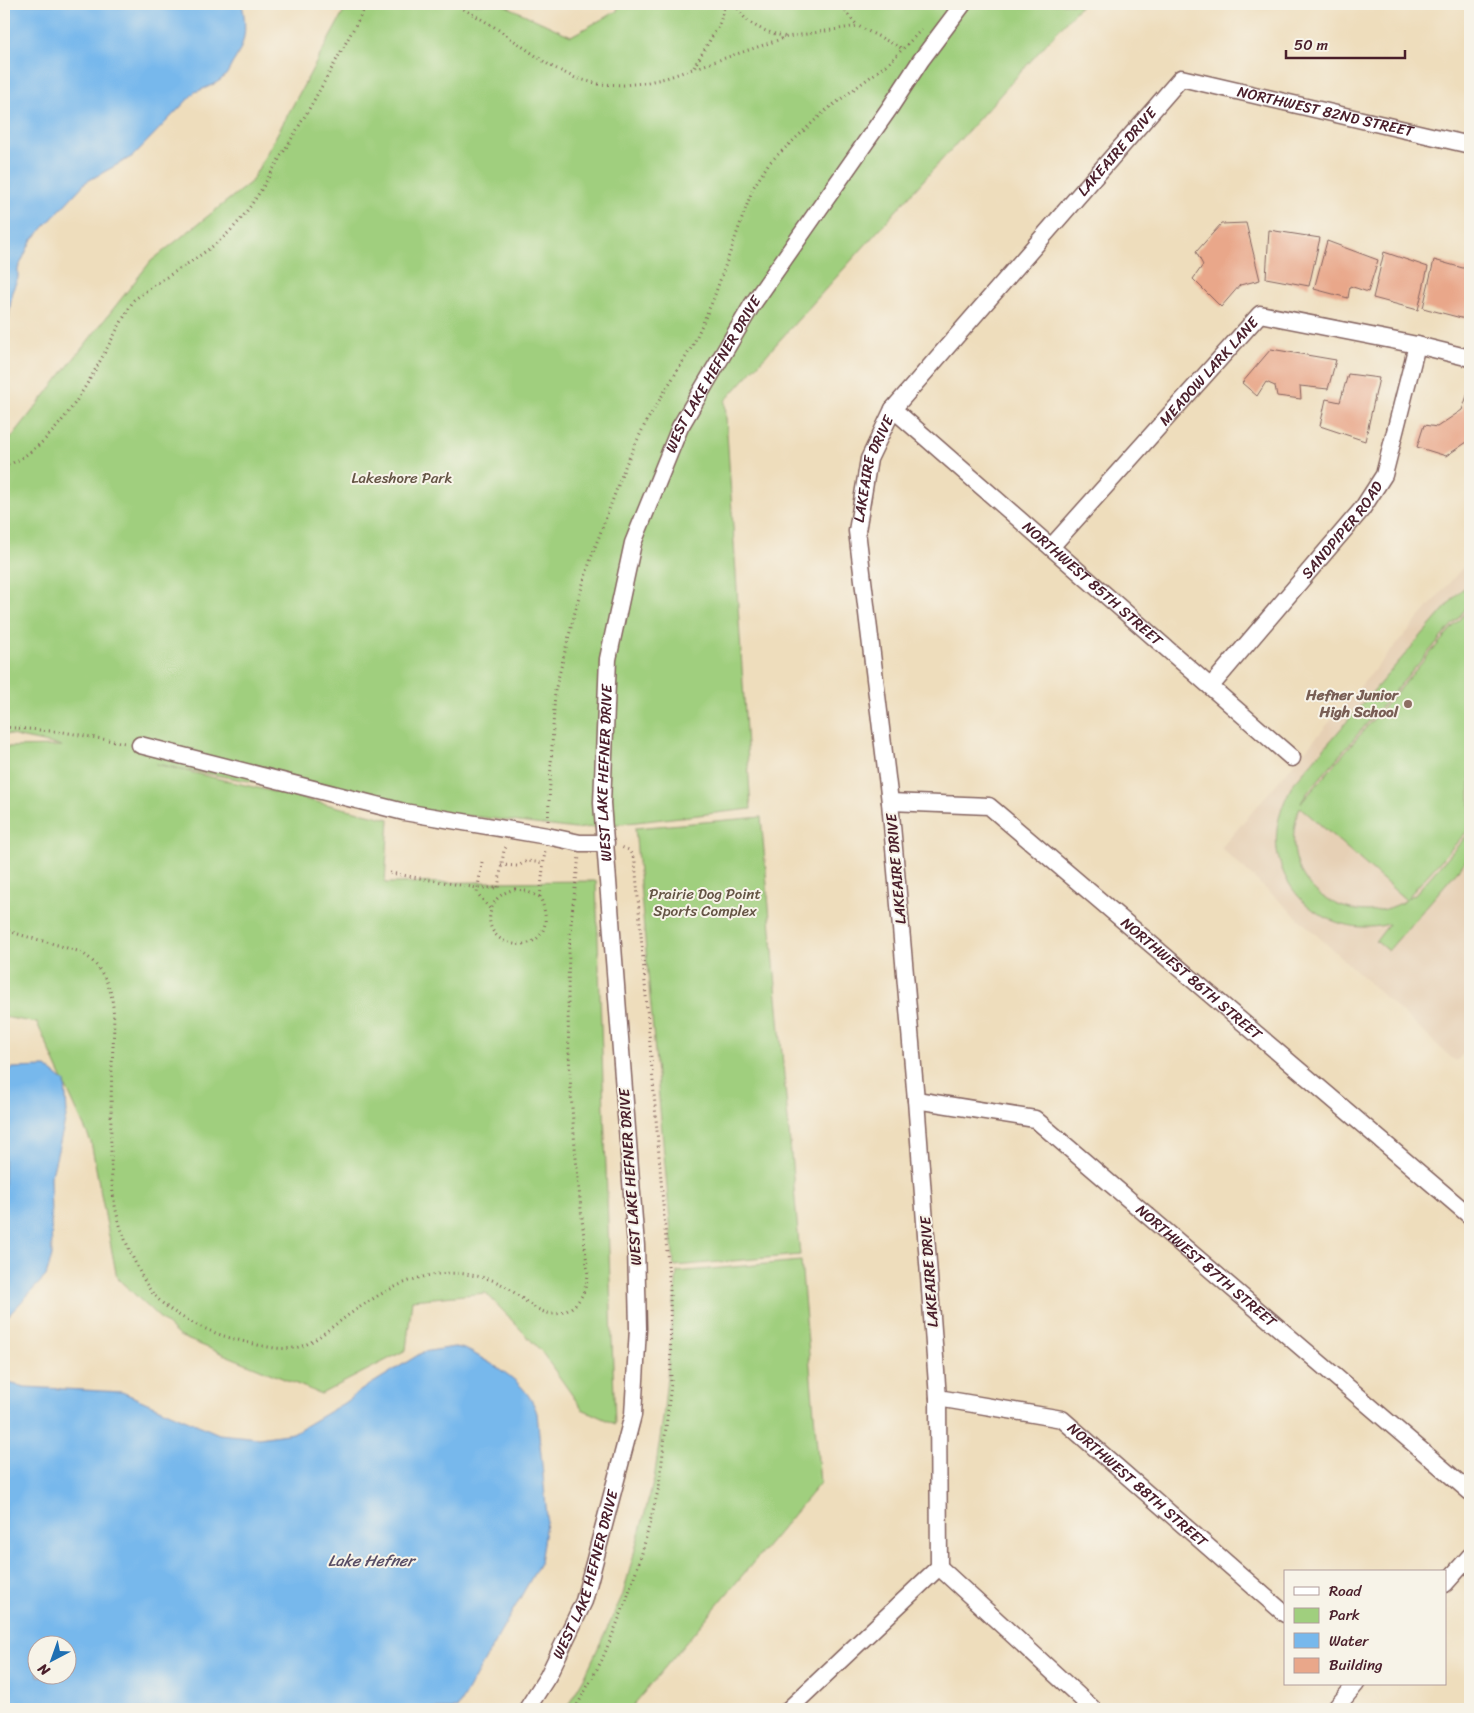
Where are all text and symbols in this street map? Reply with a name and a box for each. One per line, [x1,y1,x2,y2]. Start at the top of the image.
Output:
scale bar [1286,28,1405,60]
text: 50 m [1294,32,1329,58]
street label: NORTHWEST 82ND STREET [1235,78,1418,145]
street label: LAKEAIRE DRIVE [1071,100,1164,202]
street label: WEST LAKE HEFNER DRIVE [658,289,769,457]
street label: MEADOW LARK LANE [1152,310,1266,432]
street label: LAKEAIRE DRIVE [846,409,902,524]
park label: Lakeshore Park [352,465,452,491]
street label: SANDPIPER ROAD [1295,476,1390,585]
street label: NORTHWEST 85TH STREET [1016,515,1170,654]
street label: WEST LAKE HEFNER DRIVE [589,682,620,863]
place label: Hefner Junior High School [1305,682,1400,725]
marker: Hefner Junior High School [1402,698,1414,710]
street label: LAKEAIRE DRIVE [878,811,914,925]
park label: Prairie Dog Point Sports Complex [649,881,761,924]
street label: NORTHWEST 86TH STREET [1115,911,1269,1048]
street label: WEST LAKE HEFNER DRIVE [611,1086,649,1266]
street label: NORTHWEST 87TH STREET [1130,1198,1284,1335]
street label: LAKEAIRE DRIVE [912,1214,946,1328]
street label: NORTHWEST 88TH STREET [1061,1416,1215,1555]
street label: WEST LAKE HEFNER DRIVE [545,1485,626,1664]
water label: Lake Hefner [328,1546,417,1575]
legend [1284,1570,1446,1686]
text: Road [1329,1578,1362,1604]
text: Park [1329,1602,1360,1628]
text: Water [1329,1628,1369,1654]
north arrow [28,1636,78,1686]
text: Building [1329,1652,1383,1678]
text: N [32,1657,56,1683]

